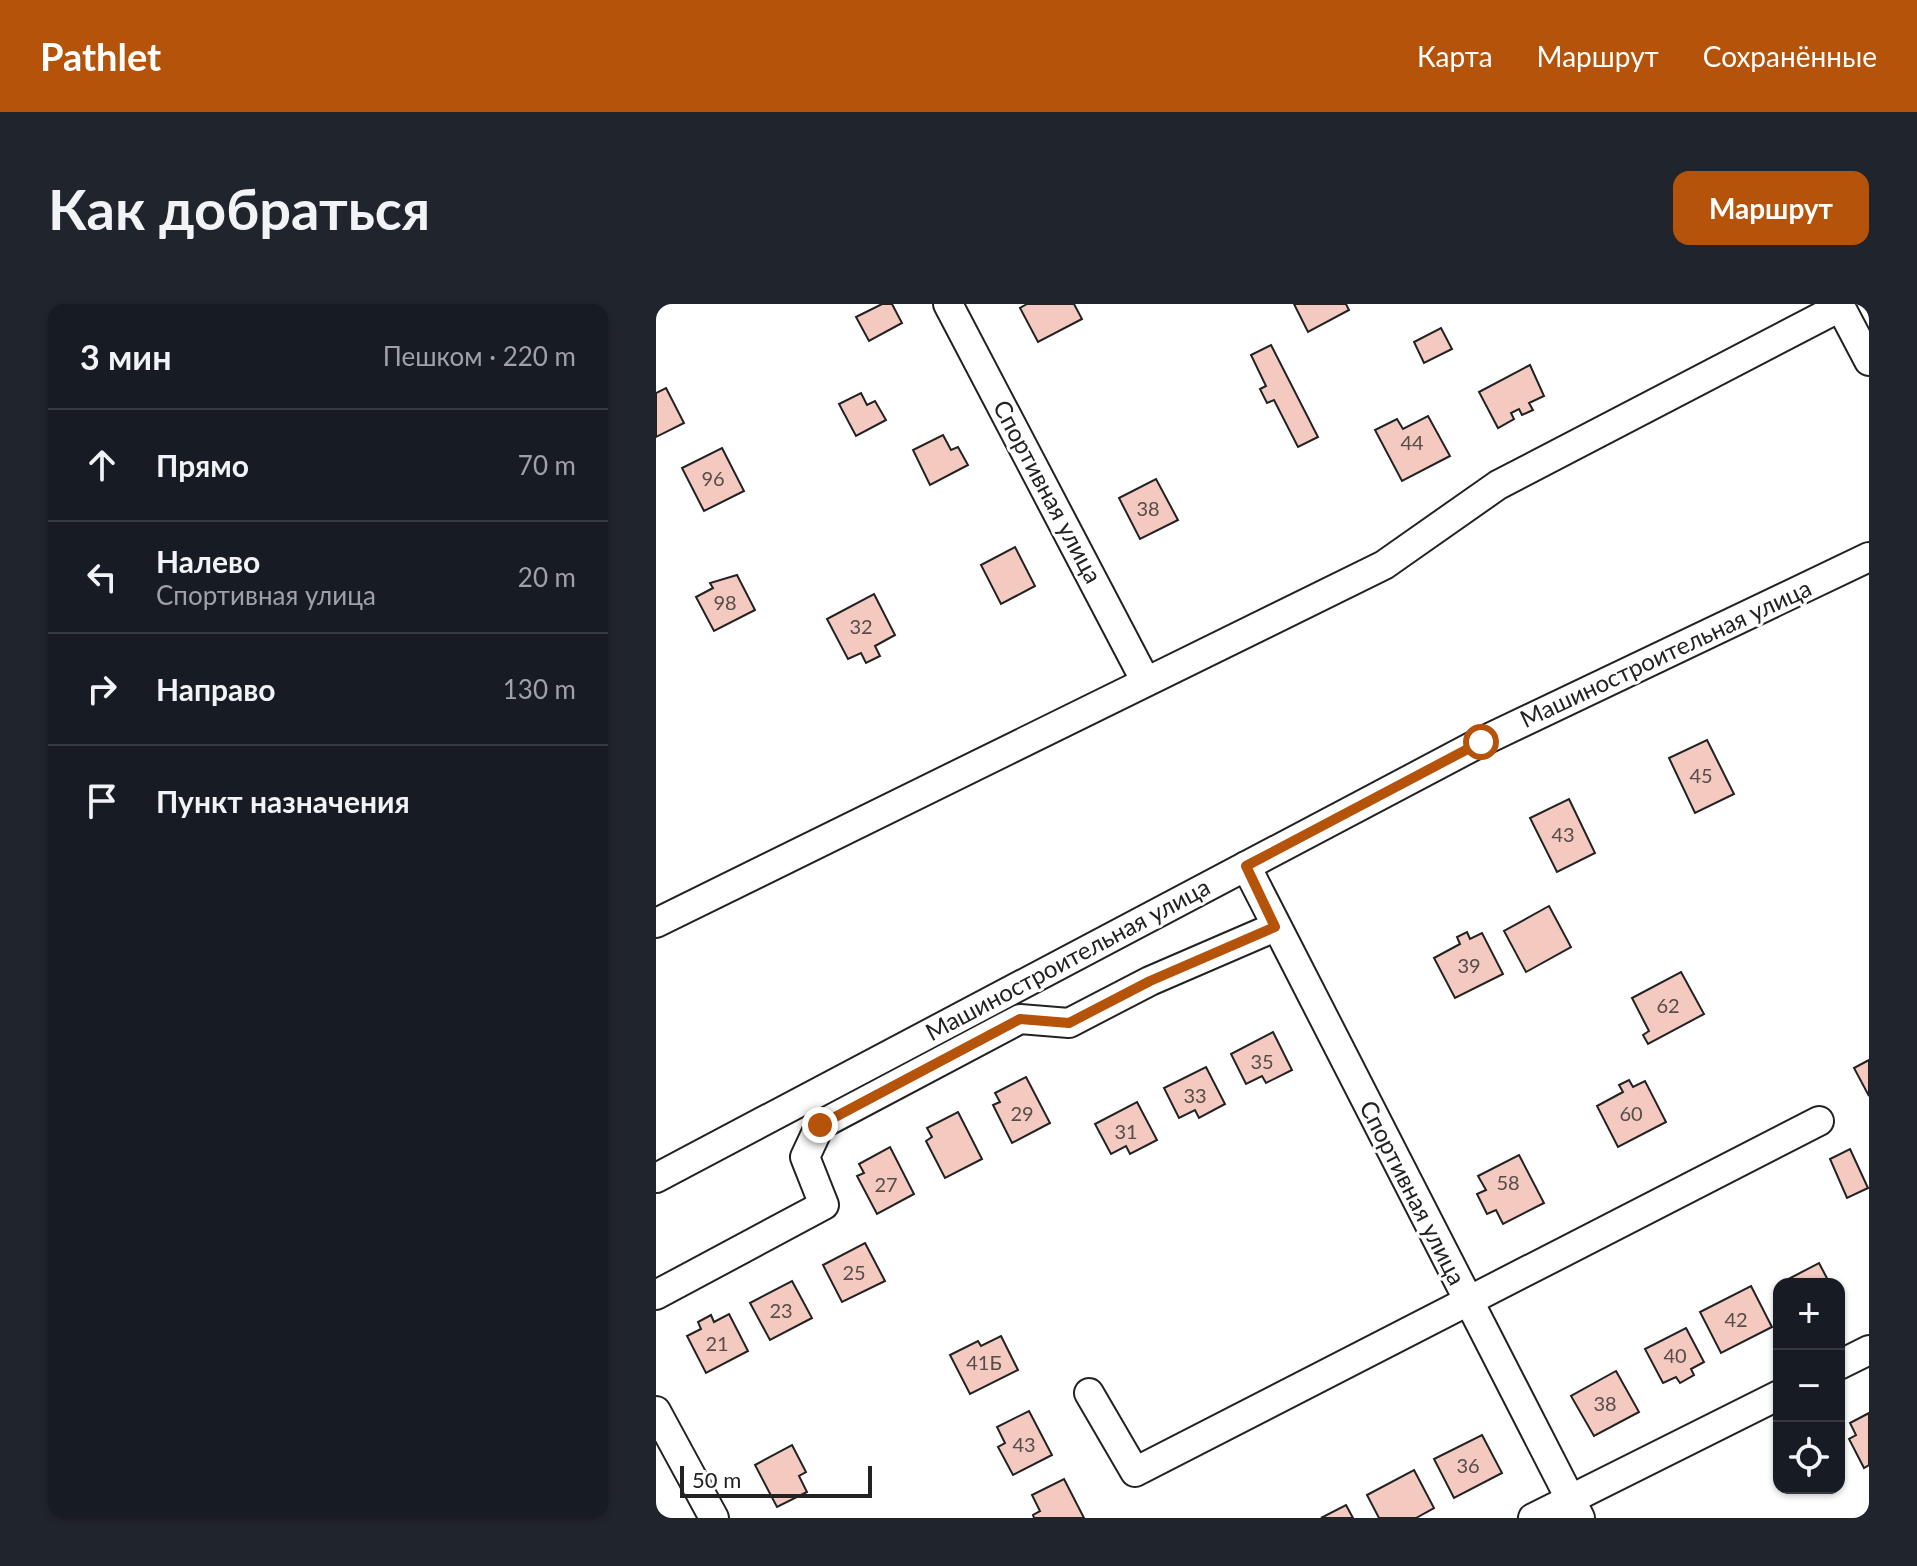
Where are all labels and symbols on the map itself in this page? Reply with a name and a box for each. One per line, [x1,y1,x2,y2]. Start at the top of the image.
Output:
street label: Спортивная улица [988,395,1109,588]
house number: 44 [1400,430,1424,454]
house number: 96 [701,466,725,490]
house number: 38 [1136,496,1160,520]
street label: Машиностроительная улица [1515,572,1816,733]
house number: 98 [713,590,737,614]
house number: 32 [849,614,873,638]
route start [1463,724,1499,760]
house number: 45 [1689,763,1713,787]
house number: 43 [1551,822,1575,846]
street label: Машиностроительная улица [920,871,1214,1046]
house number: 39 [1457,953,1481,977]
house number: 62 [1656,993,1680,1017]
house number: 35 [1250,1049,1274,1073]
house number: 33 [1183,1083,1207,1107]
street label: Спортивная улица [1354,1095,1472,1289]
house number: 29 [1010,1101,1034,1125]
house number: 60 [1619,1101,1643,1125]
route end [802,1107,838,1143]
house number: 31 [1114,1119,1138,1143]
house number: 58 [1496,1170,1520,1194]
house number: 27 [874,1172,898,1196]
house number: 25 [842,1260,866,1284]
house number: 23 [769,1298,793,1322]
house number: 42 [1724,1307,1748,1331]
house number: 21 [705,1331,729,1355]
house number: 40 [1663,1343,1687,1367]
house number: 41Б [966,1350,1002,1374]
house number: 38 [1593,1391,1617,1415]
house number: 43 [1012,1432,1036,1456]
house number: 36 [1456,1453,1480,1477]
scale bar [680,1462,872,1498]

